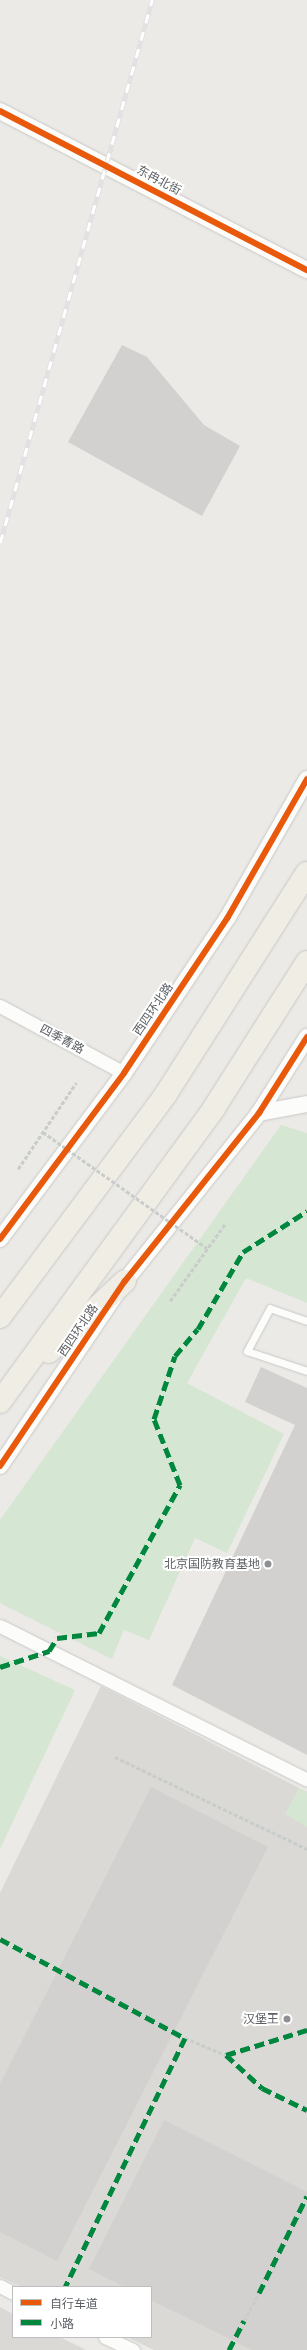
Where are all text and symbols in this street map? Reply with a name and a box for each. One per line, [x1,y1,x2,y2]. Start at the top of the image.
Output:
street label: 东冉北街 [134,162,184,198]
street label: 西四环北路 [130,980,176,1038]
street label: 四季青路 [37,1021,87,1057]
street label: 西四环北路 [55,1301,101,1359]
place label: 北京国防教育基地 [164,1557,260,1571]
marker: 北京国防教育基地 [263,1559,273,1569]
place label: 汉堡王 [243,2012,279,2026]
marker: 汉堡王 [282,2014,292,2024]
legend [12,2286,152,2338]
text: 自行车道 [50,2296,98,2311]
text: 小路 [50,2316,74,2331]

